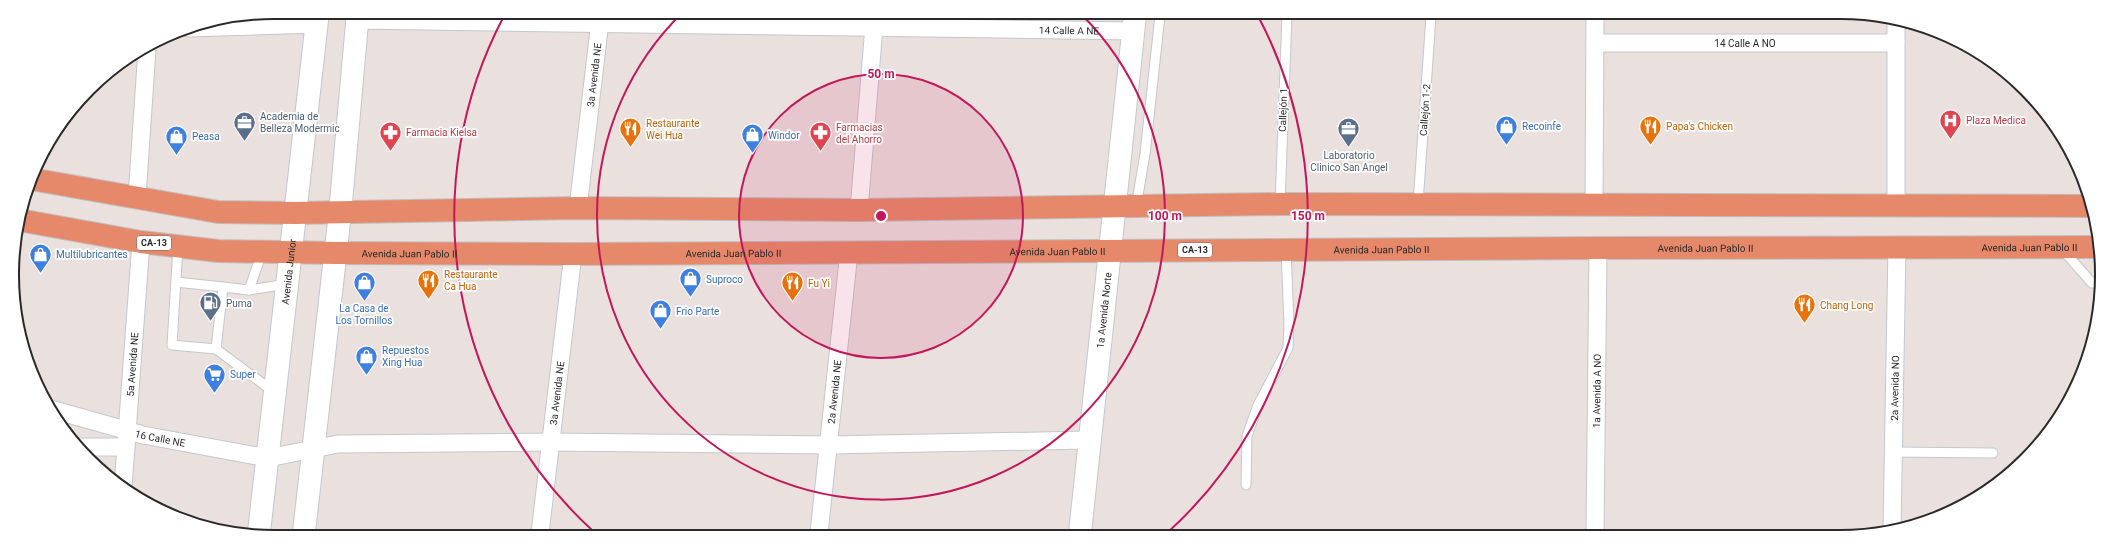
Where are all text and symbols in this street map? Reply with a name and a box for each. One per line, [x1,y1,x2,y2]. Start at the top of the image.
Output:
street label: 14 Calle A NE [1039,24,1099,36]
street label: 14 Calle A NO [1714,38,1776,49]
street label: 3a Avenida NE [584,42,603,108]
text: 50 m [867,67,895,81]
street label: Callejón 1-2 [1418,83,1432,136]
street label: Callejón 1 [1277,88,1289,132]
hospital icon: Plaza Medica [1938,107,1964,140]
office icon: Academia de Belleza Modermic [232,109,258,142]
place label: Academia de Belleza Modermic [260,111,340,134]
shop icon: Recoinfe [1494,113,1520,146]
restaurant icon: Papa's Chicken [1637,113,1663,146]
place label: Plaza Medica [1966,115,2026,126]
restaurant icon: Restaurante Wei Hua [617,116,643,149]
office icon: Laboratorio Clinico San Angel [1336,116,1362,149]
place label: Restaurante Wei Hua [646,118,700,141]
pharmacy icon: Farmacia Kielsa [378,119,404,152]
pharmacy icon: Farmacias del Ahorro [807,120,833,153]
place label: Recoinfe [1522,121,1561,132]
place label: Papa's Chicken [1666,121,1733,132]
shop icon: Windor [739,122,765,155]
place label: Farmacias del Ahorro [836,122,883,145]
shop icon: Peasa [164,123,190,156]
place label: Farmacia Kielsa [406,127,477,138]
place label: Windor [768,130,800,141]
place label: Peasa [192,131,220,142]
place label: Laboratorio Clinico San Angel [1310,150,1388,173]
centre of rings [874,209,888,223]
text: 100 m [1148,209,1182,223]
text: 150 m [1291,209,1325,223]
road number: CA-13 [137,236,171,250]
street label: Avenida Junior [279,238,298,305]
shop icon: Multilubricantes [28,241,54,274]
street label: Avenida Juan Pablo II [1658,242,1753,253]
street label: Avenida Juan Pablo II [1982,242,2077,253]
road number: CA-13 [1178,243,1212,257]
street label: Avenida Juan Pablo II [1334,243,1429,255]
street label: Avenida Juan Pablo II [1010,245,1105,257]
street label: Avenida Juan Pablo II [686,247,781,259]
street label: Avenida Juan Pablo II [362,248,457,259]
place label: Multilubricantes [56,249,128,260]
shop icon: Suproco [677,266,703,299]
restaurant icon: Restaurante Ca Hua [415,267,441,300]
shop icon: La Casa de Los Tornillos [351,269,377,302]
place label: Restaurante Ca Hua [444,269,498,292]
restaurant icon: Fu Yi [779,270,805,303]
street label: 1a Avenida Norte [1094,272,1113,349]
place label: Suproco [706,274,743,285]
place label: Fu Yi [808,278,830,289]
fuel station icon: Puma [198,290,224,323]
restaurant icon: Chang Long [1791,292,1817,325]
place label: Puma [226,298,252,309]
shop icon: Frio Parte [647,298,673,331]
place label: Chang Long [1820,300,1873,311]
place label: La Casa de Los Tornillos [336,303,392,326]
place label: Frio Parte [676,306,719,317]
street label: 5a Avenida NE [124,332,140,397]
shop icon: Repuestos Xing Hua [354,343,380,376]
place label: Repuestos Xing Hua [382,345,429,368]
street label: 1a Avenida A NO [1591,354,1602,428]
street label: 2a Avenida NO [1888,355,1901,421]
street label: 2a Avenida NE [825,359,843,424]
street label: 3a Avenida NE [547,360,566,426]
supermarket icon: Super [202,361,228,394]
place label: Super [230,369,256,380]
street label: 16 Calle NE [134,428,187,448]

